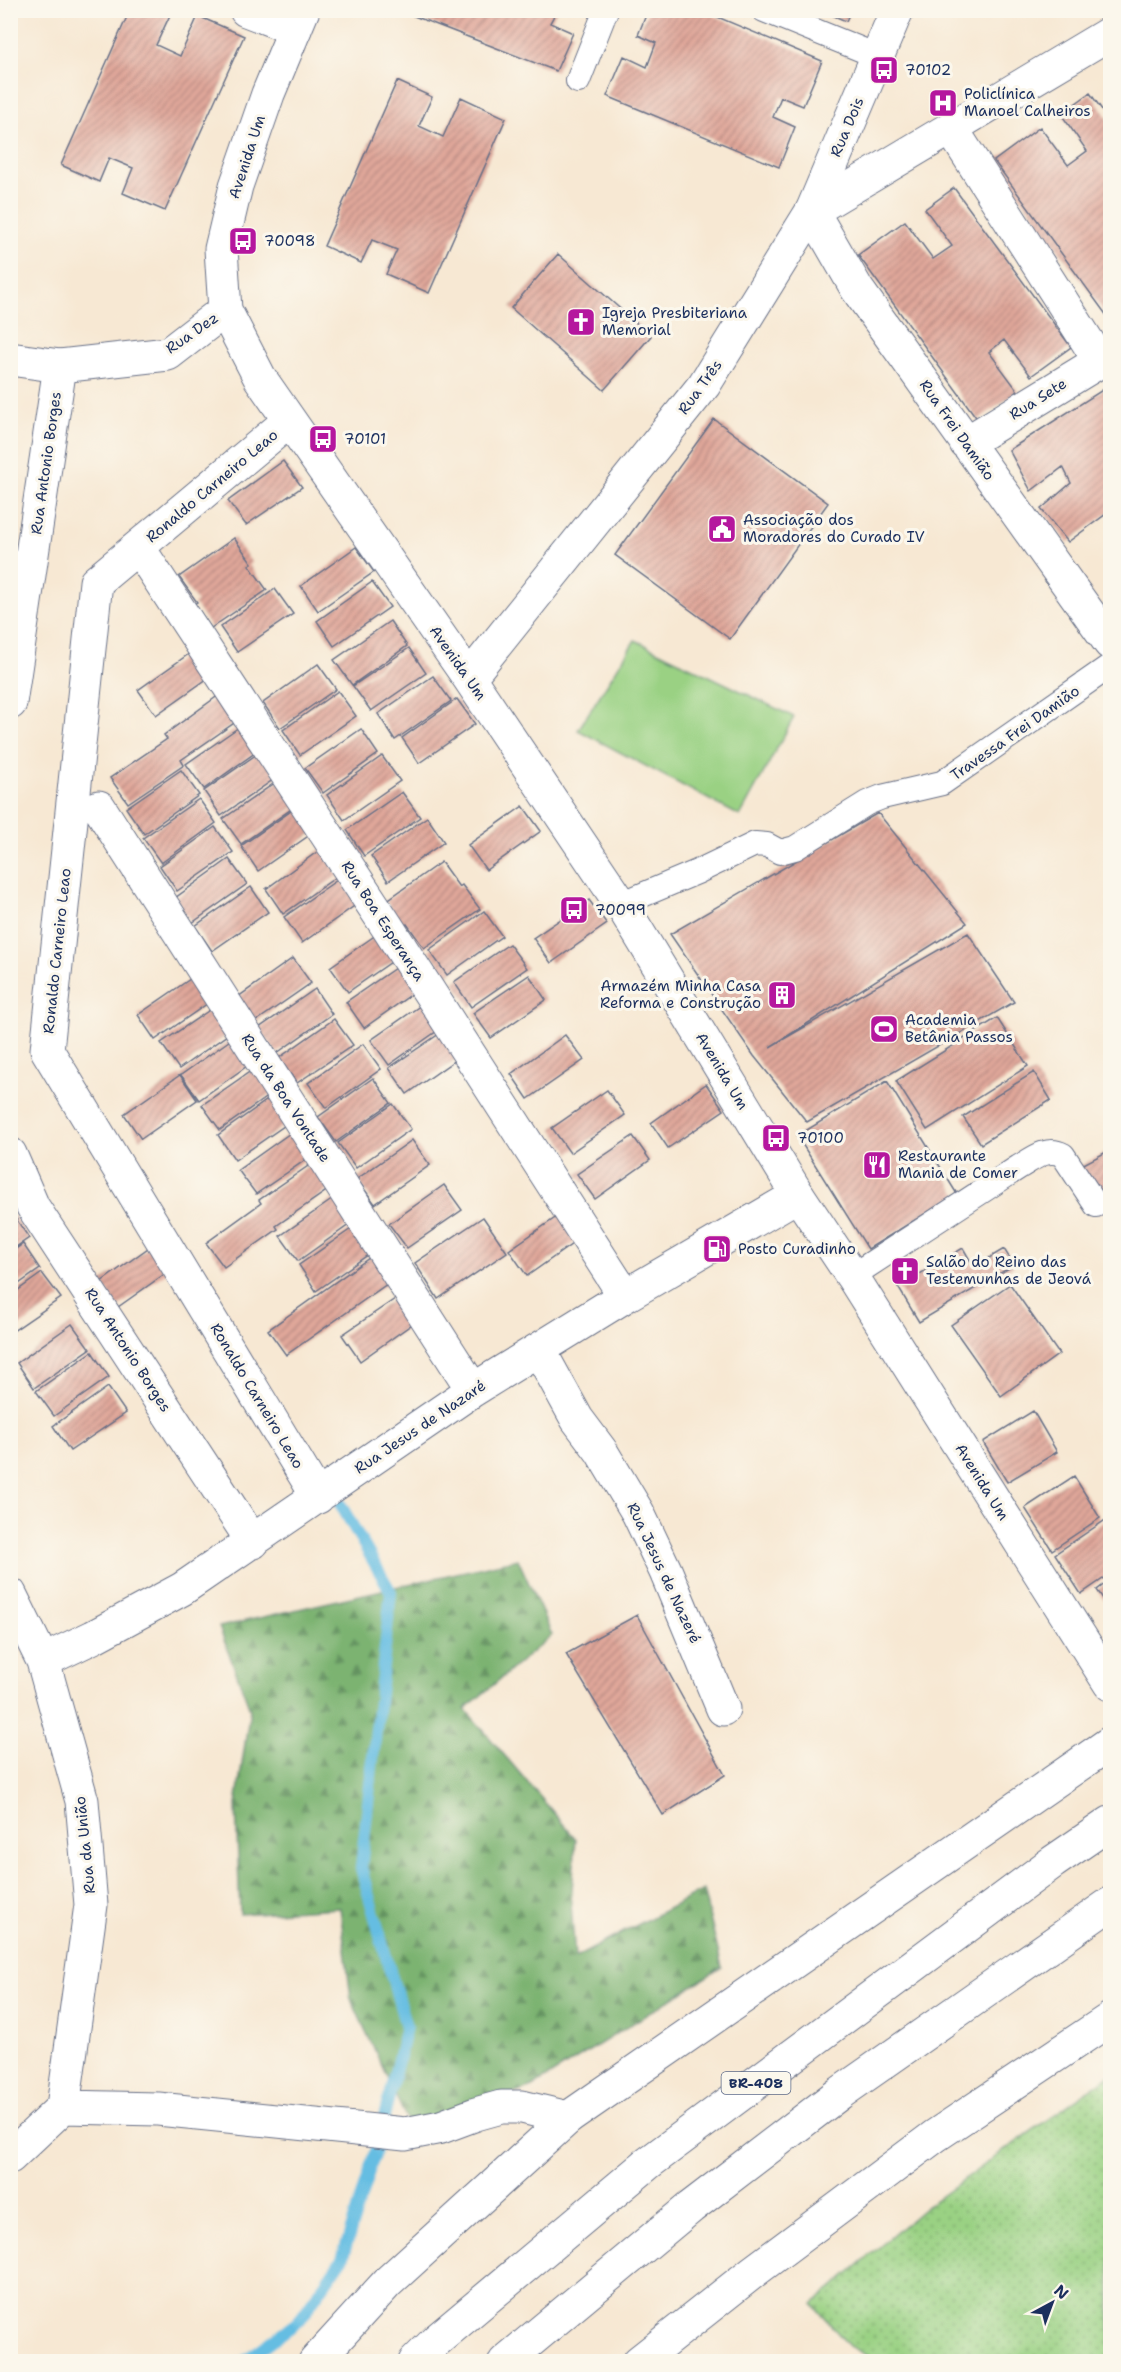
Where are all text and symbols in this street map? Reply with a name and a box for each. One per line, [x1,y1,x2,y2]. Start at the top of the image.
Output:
bus stop icon: 70102 [868,54,900,86]
place label: 70102 [905,60,951,80]
place label: Policlínica Manoel Calheiros [964,84,1091,121]
hospital icon: Policlínica Manoel Calheiros [927,87,959,119]
street label: Rua Dois [825,94,869,160]
street label: Avenida Um [224,113,270,201]
bus stop icon: 70098 [227,225,259,257]
place label: 70098 [264,231,315,251]
place label: Igreja Presbiteriana Memorial [602,303,748,340]
church icon: Igreja Presbiteriana Memorial [565,306,597,338]
street label: Rua Dez [162,308,222,358]
street label: Rua Três [673,356,727,418]
street label: Rua Sete [1006,374,1070,424]
street label: Rua Frei Damião [915,376,999,484]
street label: Rua Antonio Borges [26,390,66,536]
bus stop icon: 70101 [307,423,339,455]
street label: Ronaldo Carneiro Leao [142,425,282,547]
place label: 70101 [344,429,386,449]
place label: Associação dos Moradores do Curado IV [743,510,925,547]
public building icon: Associação dos Moradores do Curado IV [706,513,738,545]
street label: Avenida Um [425,622,491,704]
street label: Travessa Frei Damião [946,681,1084,785]
street label: Rua Boa Esperança [337,857,430,985]
street label: Ronaldo Carneiro Leao [38,867,76,1035]
bus stop icon: 70099 [558,894,590,926]
place label: 70099 [595,900,646,920]
place label: Armazém Minha Casa Reforma e Construção [600,976,762,1013]
building icon: Armazém Minha Casa Reforma e Construção [766,979,798,1011]
place label: Academia Betânia Passos [905,1010,1013,1047]
sports icon: Academia Betânia Passos [868,1013,900,1045]
street label: Avenida Um [691,1029,753,1113]
street label: Rua da Boa Vontade [237,1030,335,1166]
bus stop icon: 70100 [760,1122,792,1154]
place label: 70100 [797,1128,844,1148]
place label: Restaurante Mania de Comer [898,1146,1018,1183]
restaurant icon: Restaurante Mania de Comer [861,1149,893,1181]
fuel station icon: Posto Curadinho [701,1233,733,1265]
place label: Posto Curadinho [738,1239,856,1259]
place label: Salão do Reino das Testemunhas de Jeová [926,1252,1092,1289]
church icon: Salão do Reino das Testemunhas de Jeová [889,1255,921,1287]
street label: Rua Antonio Borges [80,1284,176,1416]
street label: Ronaldo Carneiro Leao [206,1320,308,1472]
street label: Rua Jesus de Nazaré [350,1376,490,1478]
street label: Avenida Um [951,1440,1014,1524]
street label: Rua Jesus de Nazeré [623,1499,705,1647]
street label: Rua da União [70,1795,100,1895]
road number: BR-408 [722,2072,790,2094]
north arrow [1022,2273,1082,2333]
text: N [1050,2280,1073,2304]

